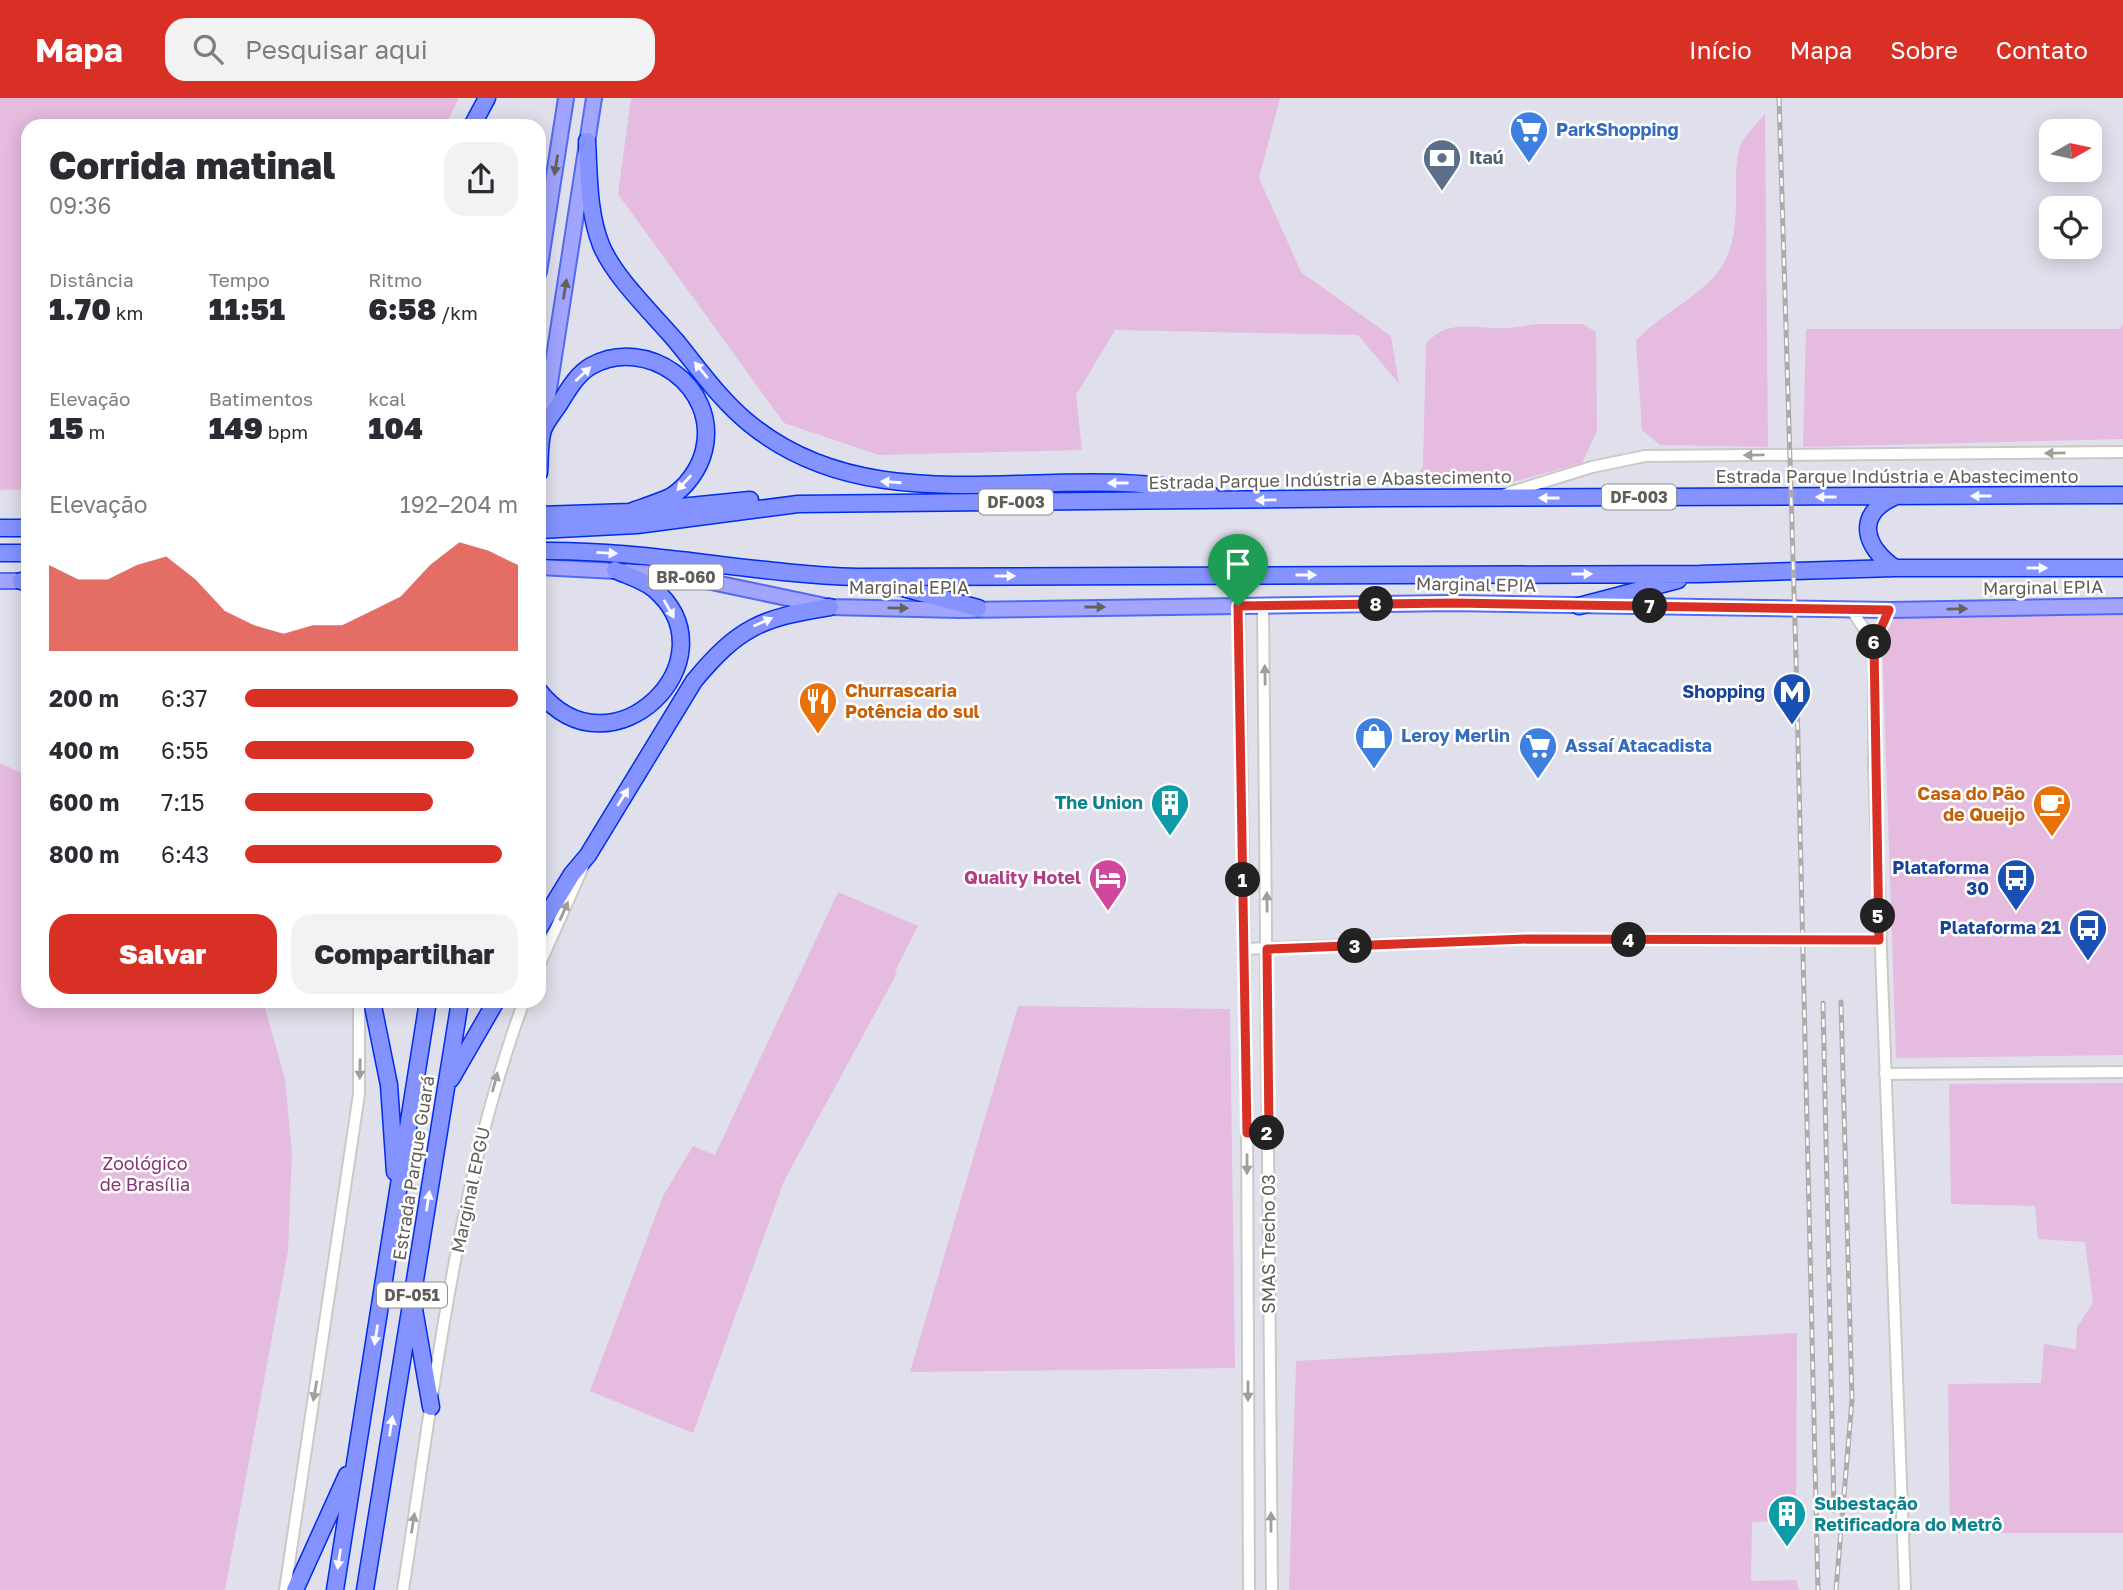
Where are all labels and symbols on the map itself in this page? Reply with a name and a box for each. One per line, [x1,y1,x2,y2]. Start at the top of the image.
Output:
supermarket icon: ParkShopping [1508,109,1550,164]
place label: ParkShopping [1556,118,1678,140]
north arrow [2039,119,2102,182]
bank icon: Itaú [1421,137,1463,192]
place label: Itaú [1469,146,1503,168]
one-way arrow [550,155,561,177]
one-way arrow [559,278,570,300]
one-way arrow [694,362,709,379]
one-way arrow [574,367,591,383]
one-way arrow [2044,447,2066,459]
one-way arrow [1743,449,1765,461]
street label: Estrada Parque Indústria e Abastecimento [1148,465,1512,493]
street label: Estrada Parque Indústria e Abastecimento [1715,465,2079,487]
one-way arrow [676,474,692,492]
one-way arrow [880,476,902,487]
one-way arrow [1107,477,1129,489]
road number: DF-003 [1602,484,1676,510]
road number: DF-003 [979,490,1053,514]
one-way arrow [1970,490,1992,502]
one-way arrow [1814,491,1836,503]
one-way arrow [1538,492,1560,504]
one-way arrow [1255,494,1277,506]
pin [1208,534,1268,606]
one-way arrow [596,547,618,558]
one-way arrow [2026,562,2048,574]
road number: BR-060 [649,564,723,590]
one-way arrow [1572,568,1594,580]
one-way arrow [1295,569,1317,581]
one-way arrow [994,570,1016,582]
street label: Marginal EPIA [1416,572,1536,596]
street label: Marginal EPIA [1983,575,2103,599]
street label: Marginal EPIA [849,576,969,598]
pin: 8 [1358,587,1394,622]
pin: 7 [1632,588,1668,624]
one-way arrow [663,599,675,619]
one-way arrow [1084,601,1106,613]
one-way arrow [887,603,909,614]
one-way arrow [1947,603,1969,615]
one-way arrow [753,616,773,628]
pin: 6 [1856,624,1892,660]
one-way arrow [1259,664,1270,686]
metro station icon: Shopping [1771,671,1813,726]
place label: Churrascaria Potência do sul [845,679,980,722]
restaurant icon: Churrascaria Potência do sul [797,680,839,735]
place label: Shopping [1682,680,1765,702]
shop icon: Leroy Merlin [1353,715,1395,770]
place label: Leroy Merlin [1401,724,1510,746]
supermarket icon: Assaí Atacadista [1517,725,1559,780]
place label: Assaí Atacadista [1565,734,1712,756]
building icon: The Union [1149,782,1191,837]
place label: Casa do Pão de Queijo [1917,782,2025,825]
cafe icon: Casa do Pão de Queijo [2031,783,2073,838]
one-way arrow [616,787,629,806]
place label: The Union [1055,791,1143,813]
place label: Plataforma 30 [1892,856,1989,899]
hotel icon: Quality Hotel [1087,857,1129,912]
bus stop icon: Plataforma 30 [1995,857,2037,912]
pin: 1 [1226,862,1260,898]
place label: Quality Hotel [964,866,1081,888]
one-way arrow [1261,891,1272,913]
pin: 5 [1860,898,1896,934]
one-way arrow [558,901,570,921]
bus stop icon: Plataforma 21 [2067,907,2109,962]
place label: Plataforma 21 [1940,916,2061,938]
pin: 4 [1612,922,1646,958]
pin: 3 [1338,928,1372,964]
one-way arrow [354,1058,366,1080]
one-way arrow [490,1071,501,1093]
street label: Estrada Parque Guará [388,1074,438,1262]
pin: 2 [1250,1116,1284,1150]
street label: Marginal EPGU [446,1125,494,1255]
park label: Zoológico de Brasília [100,1152,190,1195]
one-way arrow [1241,1153,1253,1175]
street label: SMAS Trecho 03 [1257,1174,1279,1314]
one-way arrow [423,1190,434,1212]
road number: DF-051 [377,1282,447,1308]
one-way arrow [370,1324,381,1346]
one-way arrow [309,1381,320,1403]
one-way arrow [1242,1381,1254,1403]
one-way arrow [386,1415,397,1437]
place label: Subestação Retificadora do Metrô [1814,1492,2003,1535]
building icon: Subestação Retificadora do Metrô [1766,1493,1808,1548]
one-way arrow [408,1511,419,1533]
one-way arrow [1266,1511,1277,1533]
one-way arrow [334,1548,345,1570]

